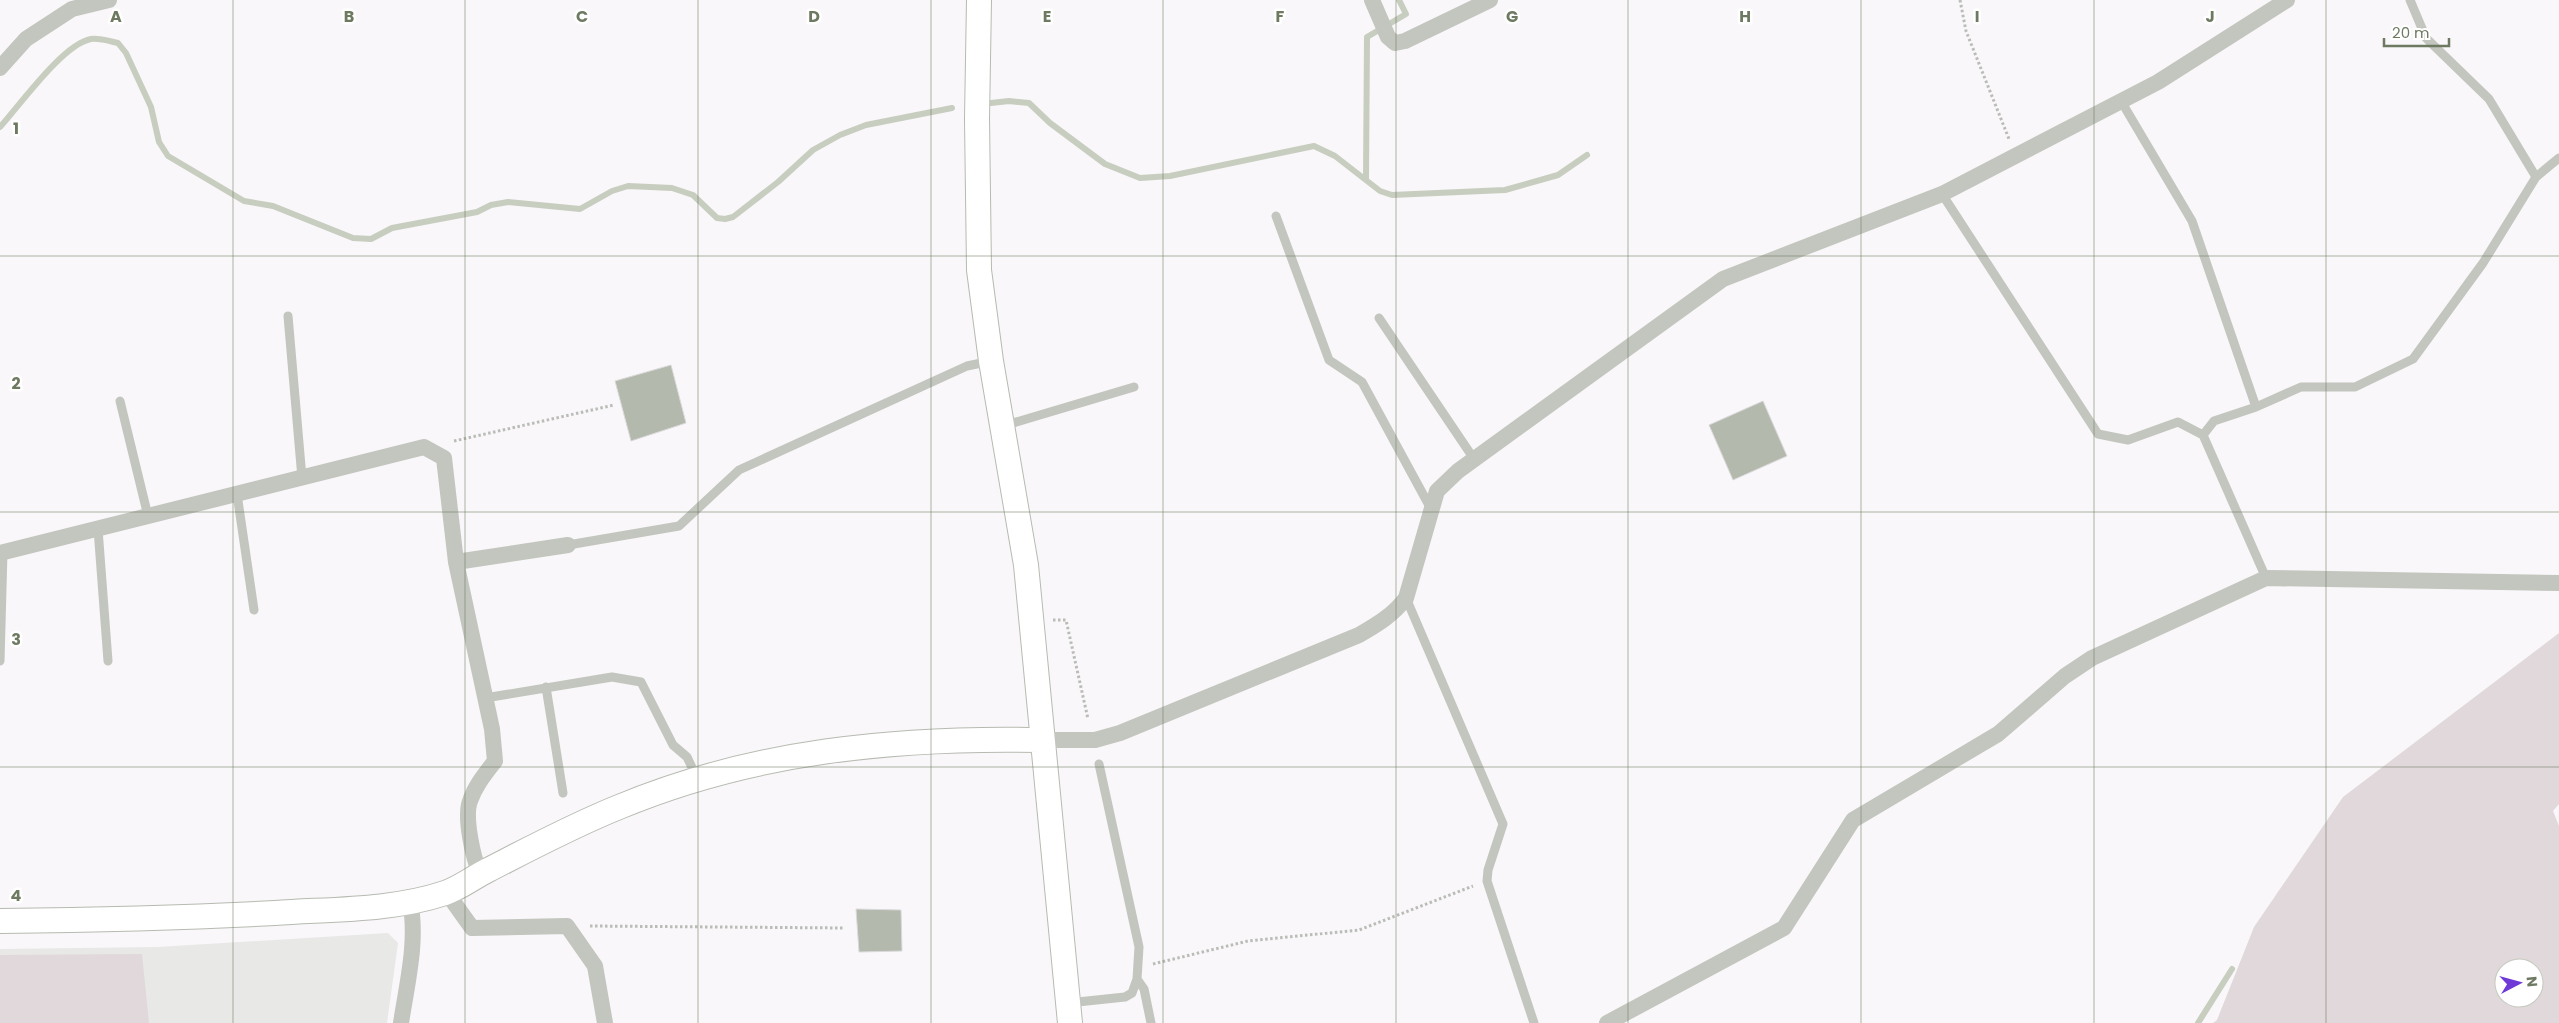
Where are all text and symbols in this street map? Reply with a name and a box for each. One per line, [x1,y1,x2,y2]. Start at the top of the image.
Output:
text: A [110,5,122,28]
text: B [344,5,354,28]
text: C [576,5,588,28]
text: D [808,5,820,28]
text: E [1043,5,1051,28]
text: F [1276,5,1285,28]
text: G [1506,5,1518,28]
text: H [1739,5,1751,28]
text: I [1975,5,1979,28]
text: J [2205,5,2215,28]
scale bar [2384,15,2449,47]
text: 20 m [2392,22,2430,43]
text: 1 [13,117,19,140]
text: 2 [11,372,21,395]
text: 3 [11,628,21,651]
text: 4 [11,884,22,907]
north arrow [2494,958,2544,1008]
text: N [2521,975,2542,988]

